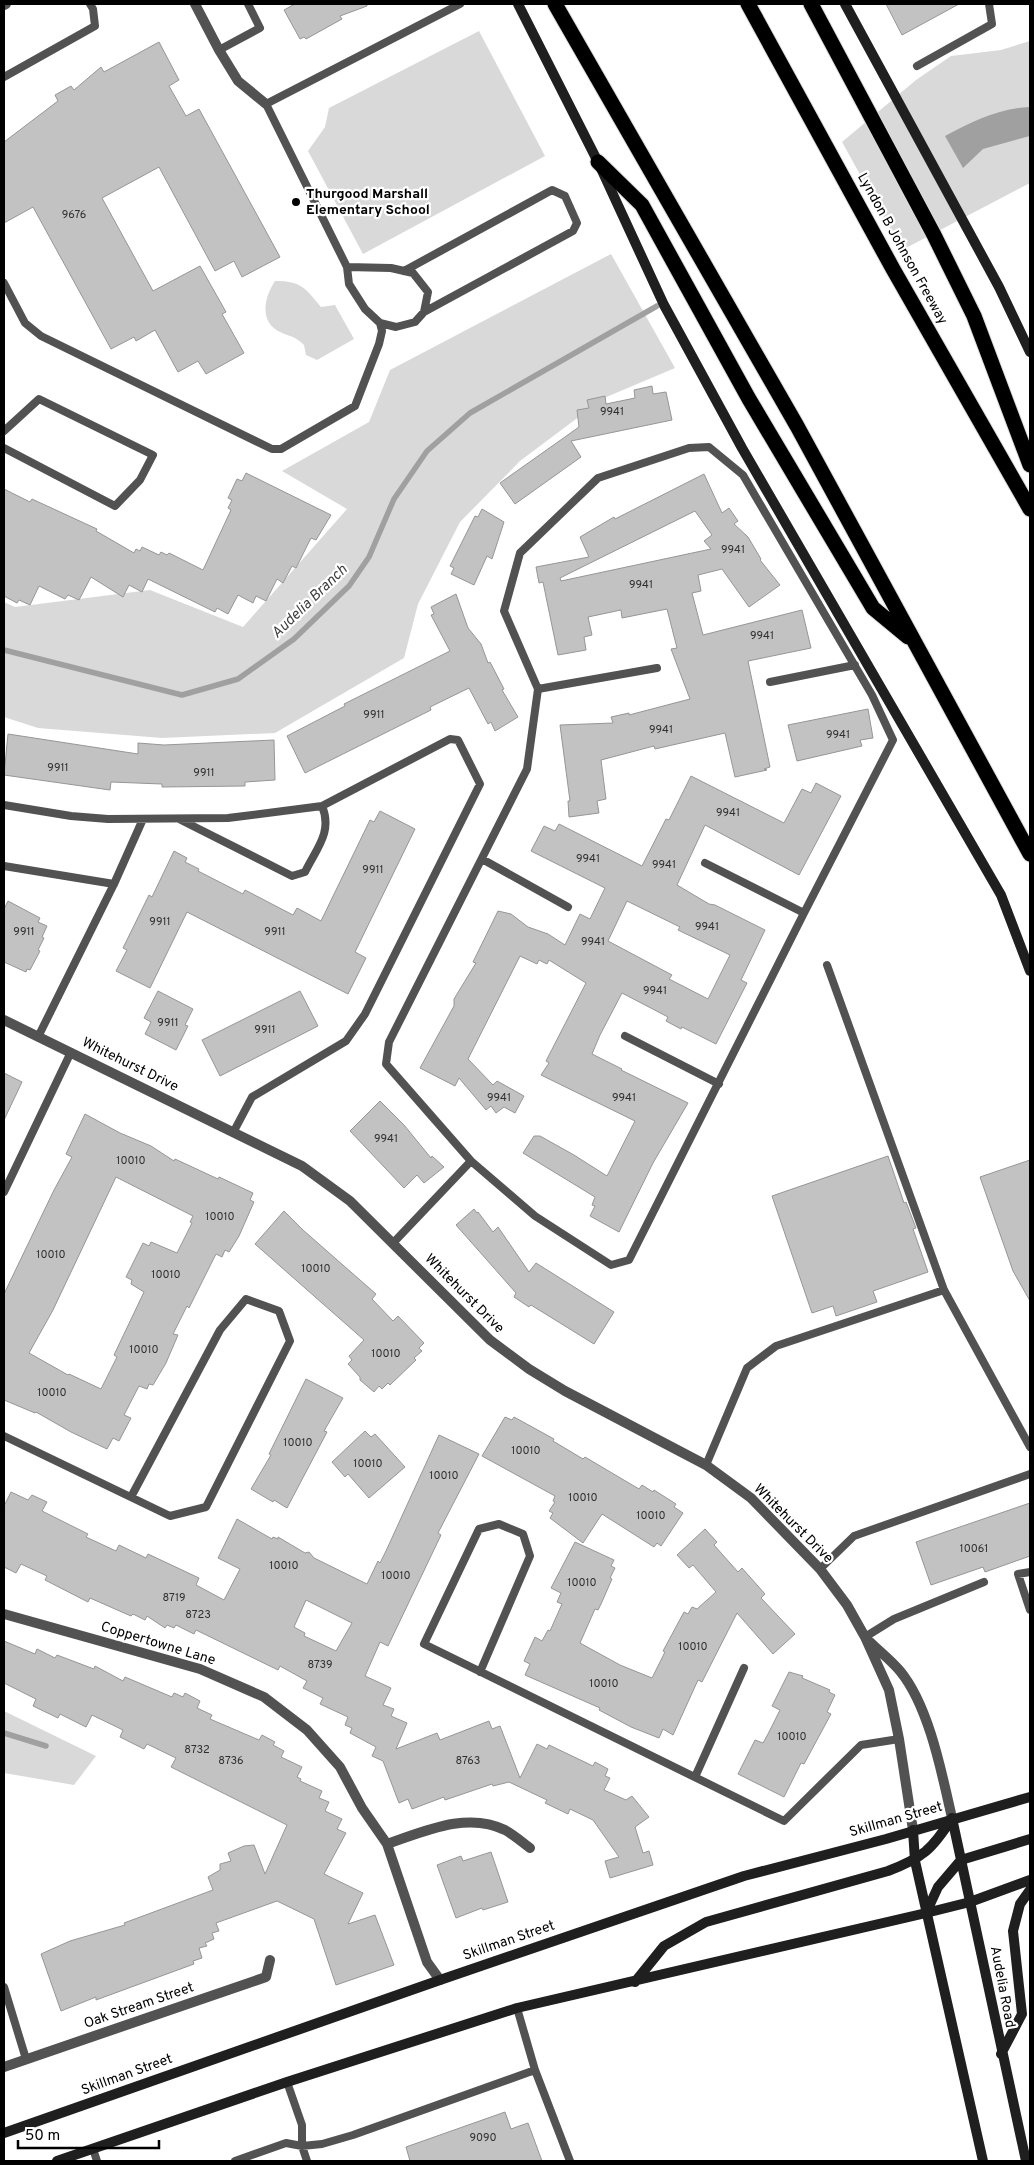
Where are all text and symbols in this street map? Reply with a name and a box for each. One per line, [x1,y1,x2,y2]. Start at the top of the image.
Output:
street label: Lyndon B Johnson Freeway [853,170,951,328]
place label: Thurgood Marshall Elementary School [306,186,430,219]
marker: Thurgood Marshall Elementary School [290,196,302,208]
house number: 9676 [62,208,86,222]
house number: 9941 [600,405,624,419]
house number: 9941 [721,543,745,557]
water label: Audelia Branch [268,561,352,643]
house number: 9941 [629,578,653,592]
house number: 9941 [750,629,774,643]
house number: 9911 [363,708,385,722]
house number: 9941 [649,723,673,737]
house number: 9941 [826,728,850,742]
house number: 9911 [47,761,69,775]
house number: 9911 [193,766,215,780]
house number: 9941 [716,806,740,820]
house number: 9941 [576,852,600,866]
house number: 9941 [652,858,676,872]
house number: 9911 [362,863,384,877]
house number: 9911 [149,915,171,929]
house number: 9941 [695,920,719,934]
house number: 9911 [13,925,35,939]
house number: 9911 [264,925,286,939]
house number: 9941 [581,935,605,949]
house number: 9941 [643,984,667,998]
house number: 9911 [157,1016,179,1030]
house number: 9911 [254,1023,276,1037]
street label: Whitehurst Drive [79,1034,181,1096]
house number: 9941 [487,1091,511,1105]
house number: 9941 [612,1091,636,1105]
house number: 9941 [374,1132,398,1146]
house number: 10010 [116,1154,146,1168]
house number: 10010 [205,1210,235,1224]
house number: 10010 [36,1248,66,1262]
street label: Whitehurst Drive [421,1251,507,1337]
house number: 10010 [301,1262,331,1276]
house number: 10010 [151,1268,181,1282]
house number: 10010 [129,1343,159,1357]
house number: 10010 [371,1347,401,1361]
house number: 10010 [37,1386,67,1400]
house number: 10010 [283,1436,313,1450]
house number: 10010 [511,1444,541,1458]
house number: 10010 [353,1457,383,1471]
house number: 10010 [429,1469,459,1483]
street label: Whitehurst Drive [750,1481,836,1567]
house number: 10010 [568,1491,598,1505]
house number: 10010 [636,1509,666,1523]
house number: 10061 [960,1542,988,1556]
house number: 10010 [269,1559,299,1573]
house number: 10010 [381,1569,411,1583]
house number: 10010 [567,1576,597,1590]
house number: 8719 [162,1591,186,1605]
house number: 8723 [185,1608,211,1622]
street label: Coppertowne Lane [99,1618,217,1670]
house number: 10010 [678,1640,708,1654]
house number: 8739 [307,1658,333,1672]
house number: 10010 [589,1677,619,1691]
house number: 10010 [777,1730,807,1744]
house number: 8732 [184,1743,210,1757]
house number: 8736 [218,1754,244,1768]
house number: 8763 [456,1754,481,1768]
street label: Skillman Street [848,1799,944,1841]
street label: Skillman Street [461,1917,557,1965]
street label: Audelia Road [986,1945,1018,2029]
street label: Oak Stream Street [82,1979,196,2033]
street label: Skillman Street [79,2051,175,2099]
scale bar [18,2118,159,2150]
text: 50 m [25,2127,60,2146]
house number: 9090 [469,2131,497,2145]

